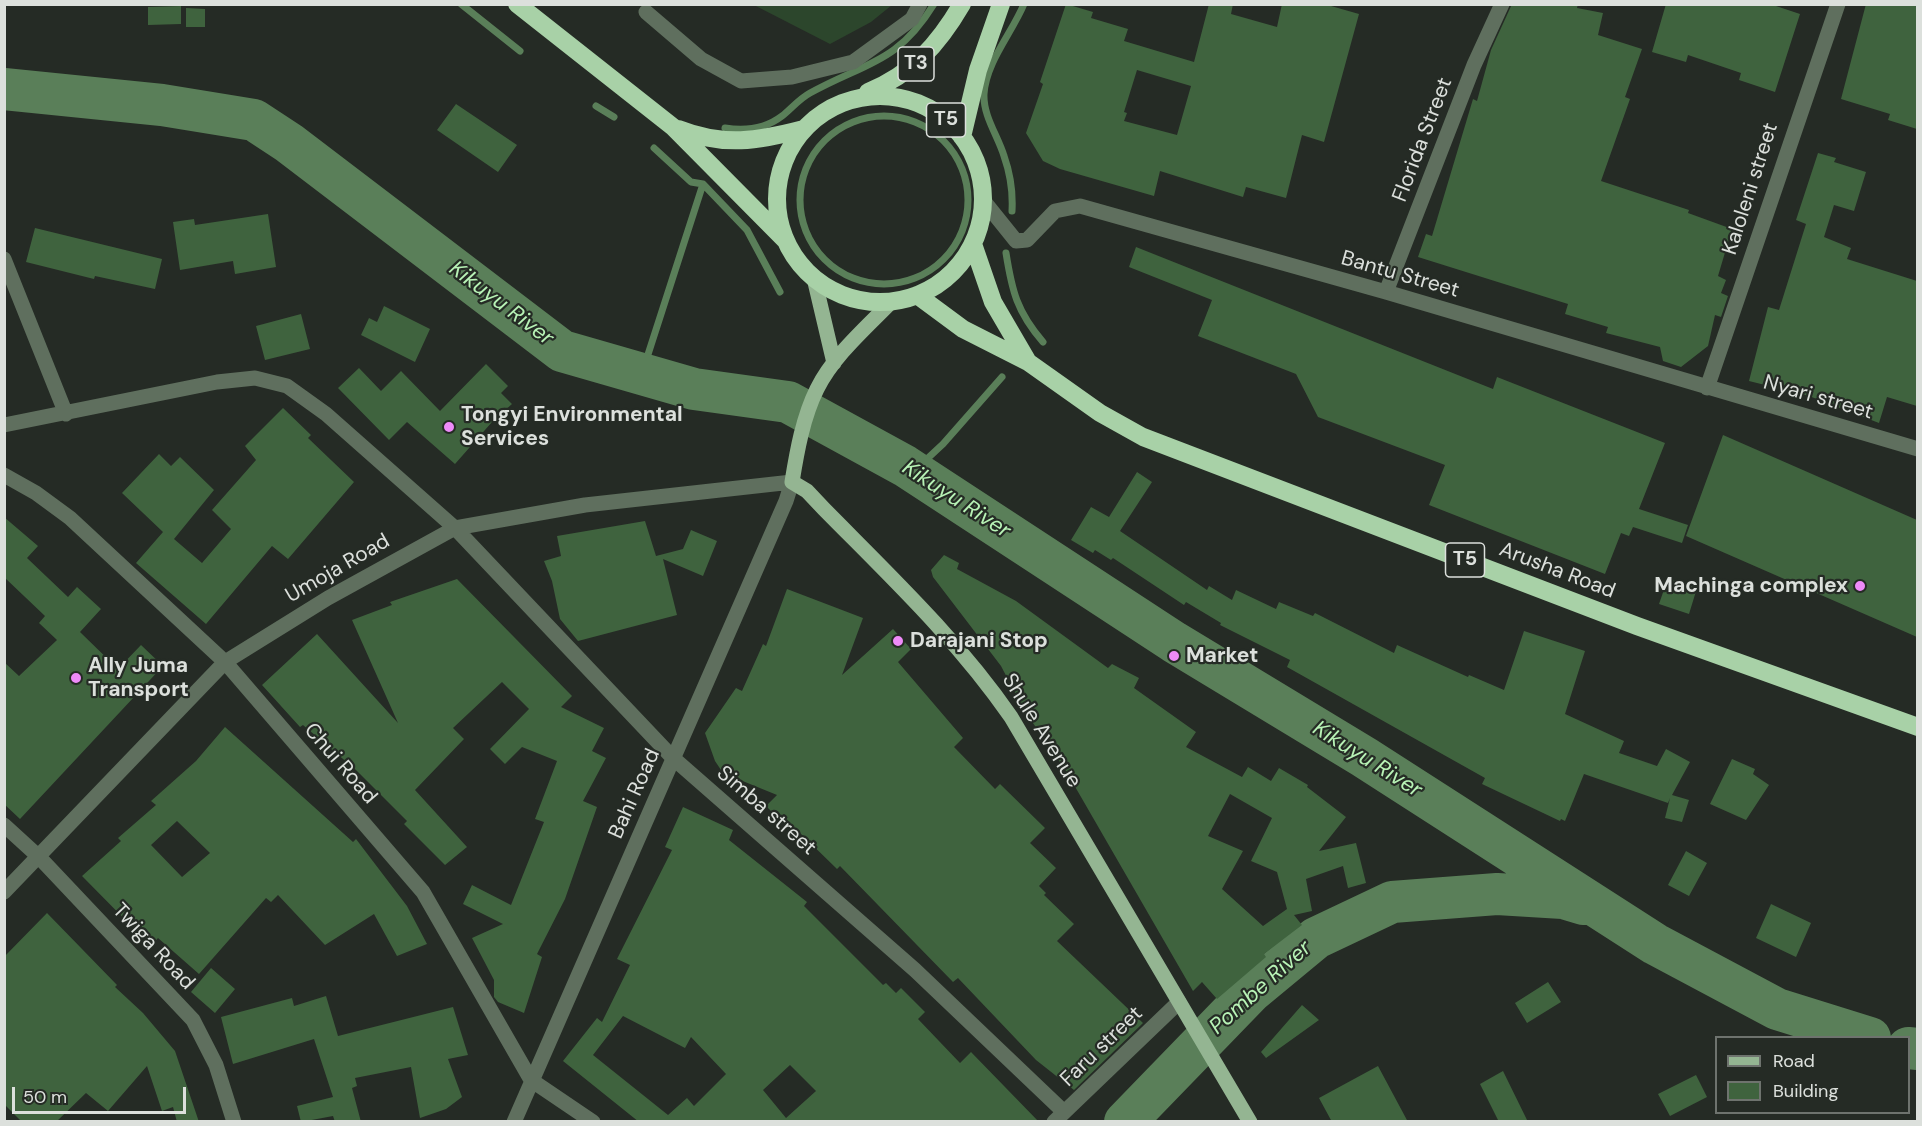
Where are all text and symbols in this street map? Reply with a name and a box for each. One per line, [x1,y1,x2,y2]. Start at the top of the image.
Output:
road number: T3 [898,47,934,81]
street label: Florida Street [1388,74,1458,206]
road number: T5 [926,103,966,137]
street label: Kaloleni street [1718,120,1784,258]
street label: Bantu Street [1338,246,1462,304]
water label: Kikuyu River [444,256,558,352]
street label: Nyari street [1760,370,1876,426]
place label: Tongyi Environmental Services [461,402,683,452]
marker: Tongyi Environmental Services [442,420,456,434]
water label: Kikuyu River [897,455,1015,545]
street label: Umoja Road [282,529,394,609]
street label: Arusha Road [1495,537,1619,605]
road number: T5 [1446,543,1484,577]
place label: Machinga complex [1654,573,1848,599]
marker: Machinga complex [1853,579,1867,593]
place label: Darajani Stop [910,628,1048,654]
marker: Darajani Stop [891,634,905,648]
place label: Market [1186,643,1258,669]
marker: Market [1167,649,1181,663]
place label: Ally Juma Transport [88,653,189,703]
street label: Shule Avenue [996,669,1086,793]
marker: Ally Juma Transport [69,671,83,685]
water label: Kikuyu River [1308,716,1426,804]
street label: Chui Road [298,718,382,810]
street label: Bahi Road [604,745,666,843]
street label: Simba street [711,761,821,861]
street label: Twiga Road [106,898,200,996]
water label: Pombe River [1205,935,1317,1041]
street label: Faru street [1056,1002,1148,1092]
legend [1715,1036,1910,1114]
text: Road [1773,1049,1815,1073]
scale bar [15,1075,189,1113]
text: Building [1773,1079,1838,1103]
text: 50 m [23,1085,67,1109]

